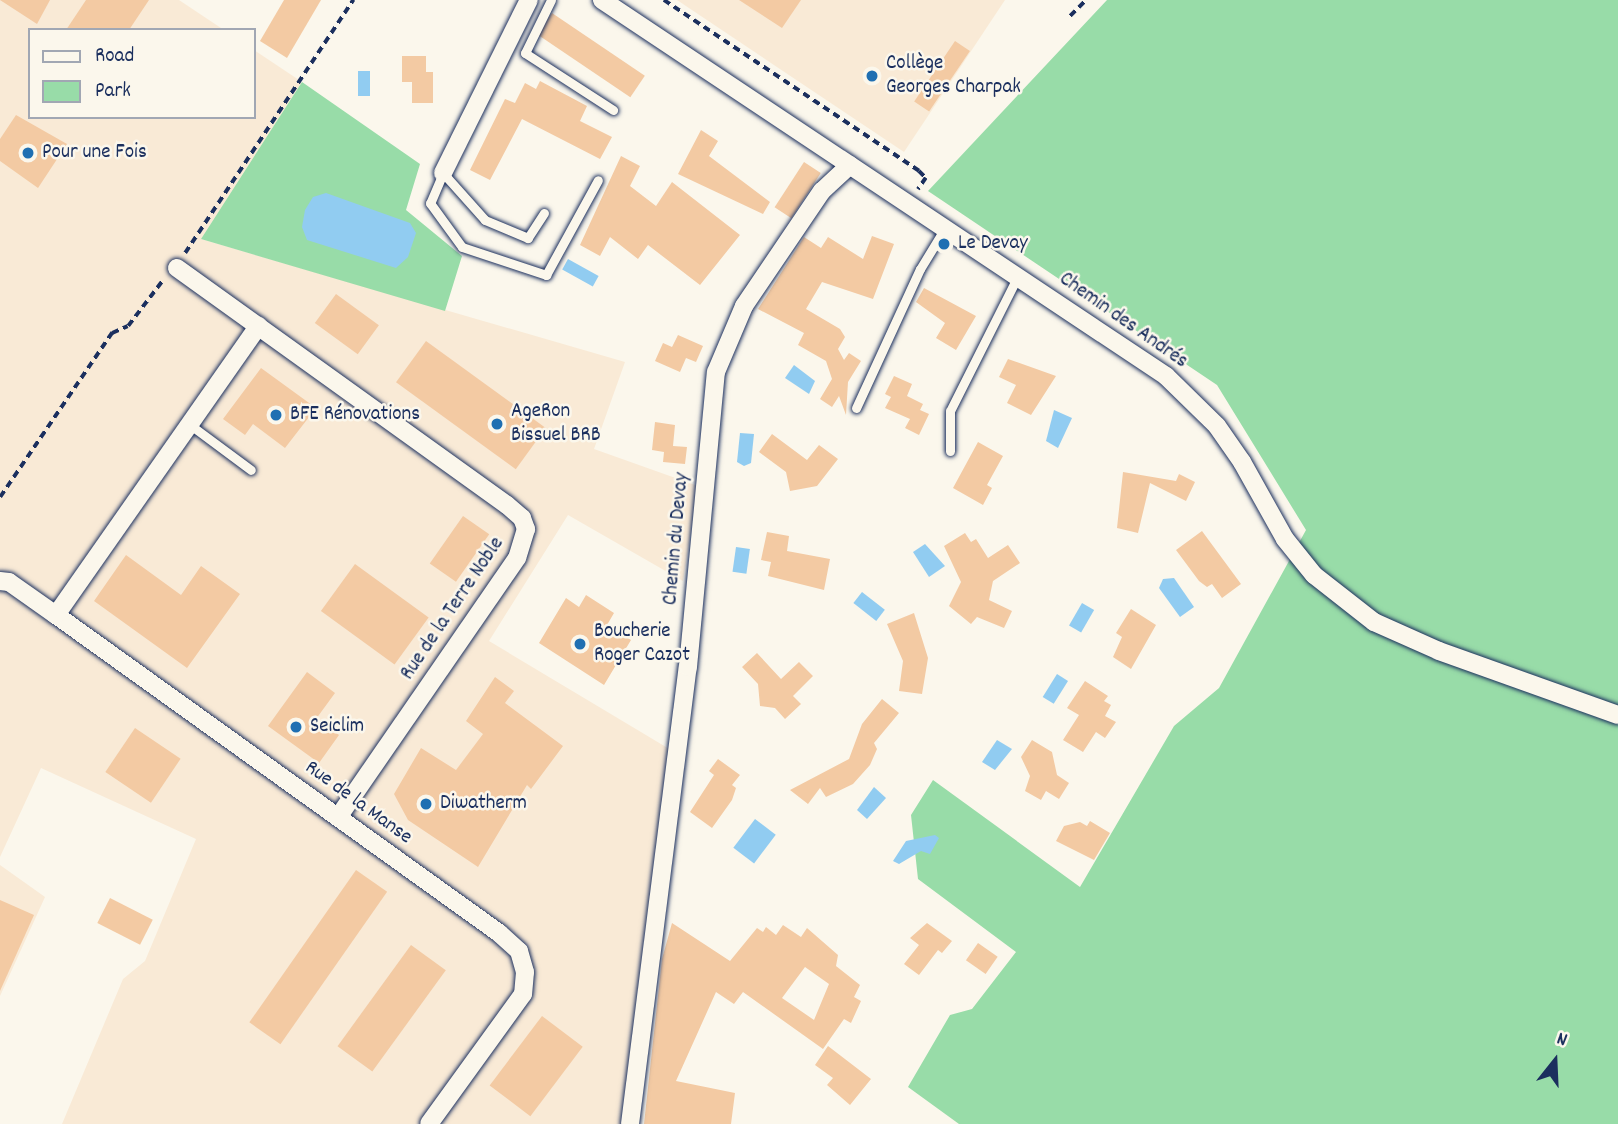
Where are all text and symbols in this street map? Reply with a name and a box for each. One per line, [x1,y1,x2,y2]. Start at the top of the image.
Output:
legend [28,28,256,119]
text: Road [95,42,134,72]
place label: Collège Georges Charpak [886,51,1021,101]
marker: Collège Georges Charpak [864,68,880,84]
text: Park [95,77,131,107]
place label: Pour une Fois [42,140,147,166]
marker: Pour une Fois [20,145,36,161]
place label: Le Devay [958,231,1028,257]
marker: Le Devay [936,236,952,252]
street label: Chemin des Andrés [1054,267,1192,375]
place label: AgeRon Bissuel BRB [511,399,601,449]
place label: BFE Rénovations [290,402,420,428]
marker: BFE Rénovations [268,407,284,423]
marker: AgeRon Bissuel BRB [489,416,505,432]
street label: Chemin du Devay [659,472,695,606]
street label: Rue de la Terre Noble [396,533,510,685]
place label: Boucherie Roger Cazot [594,619,690,669]
marker: Boucherie Roger Cazot [572,636,588,652]
place label: Seiclim [310,714,364,740]
marker: Seiclim [288,719,304,735]
street label: Rue de la Manse [299,756,417,850]
place label: Diwatherm [440,791,527,817]
marker: Diwatherm [418,796,434,812]
north arrow [1520,1026,1590,1096]
text: N [1553,1026,1570,1055]

